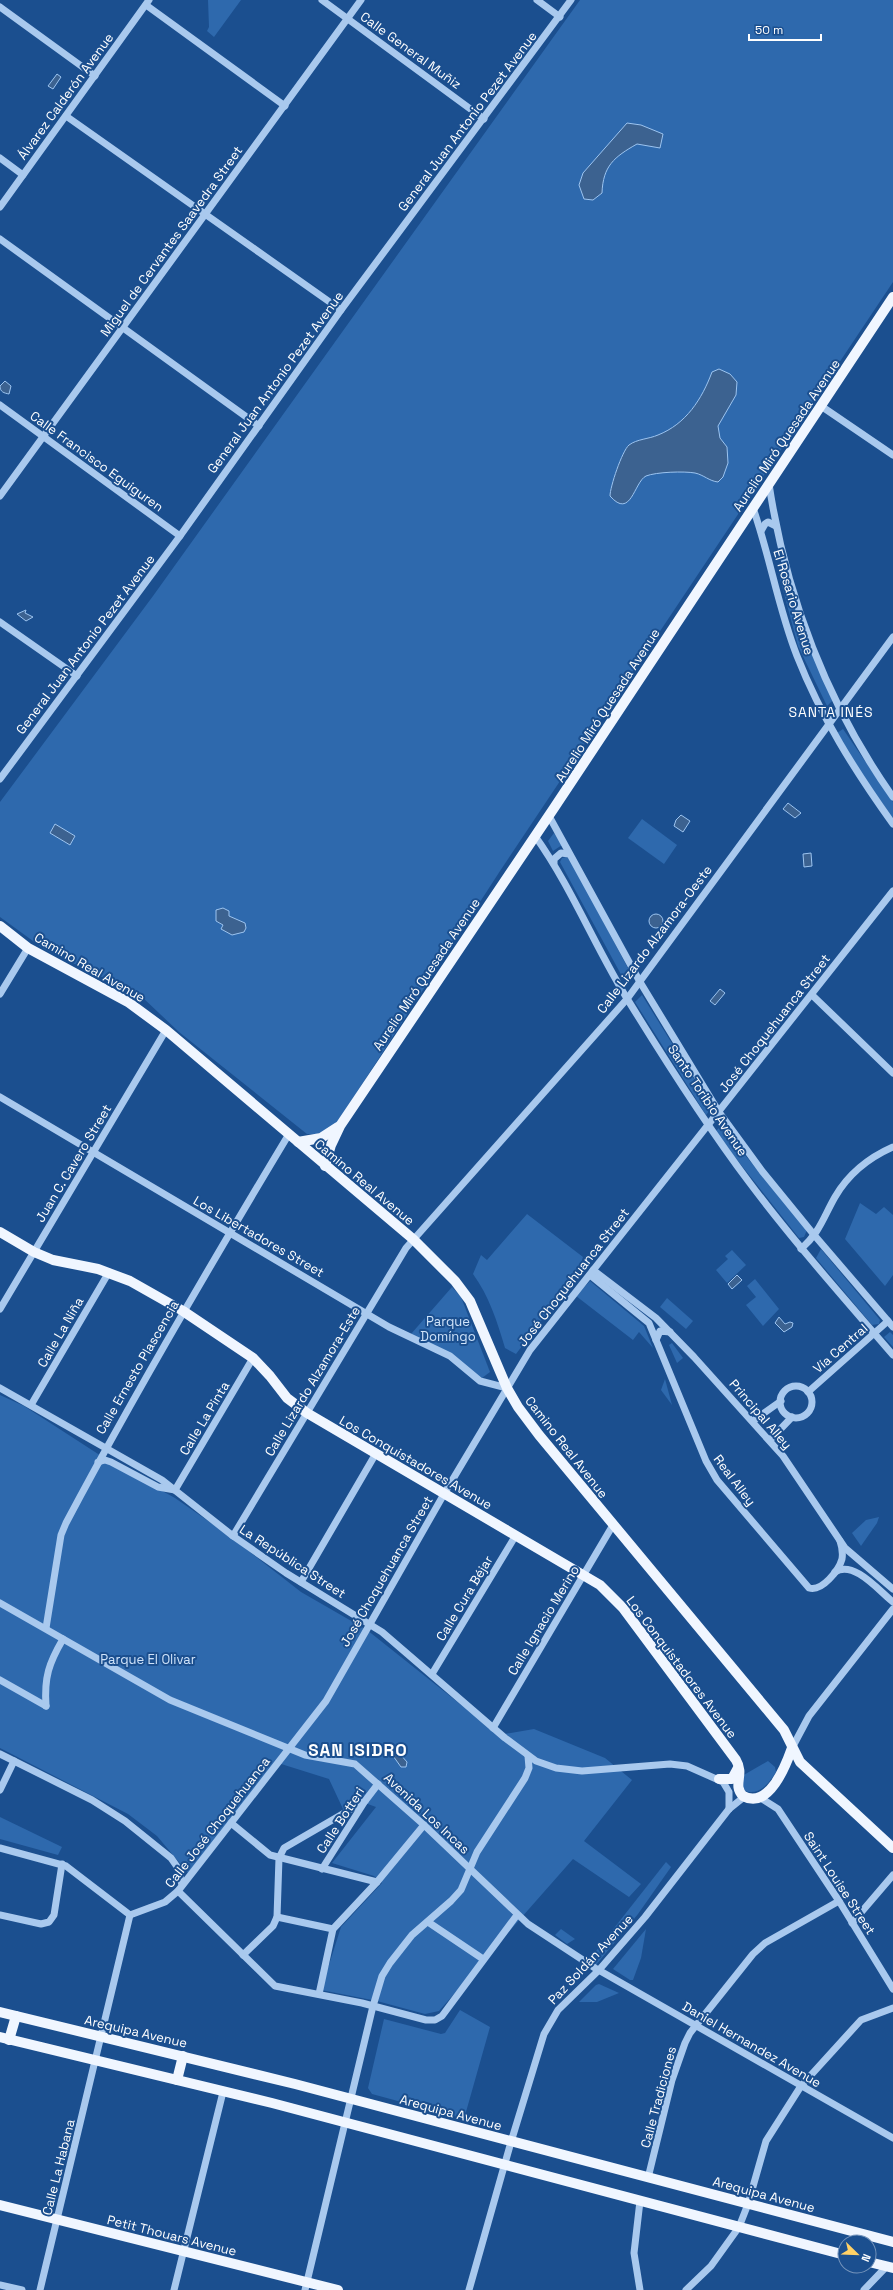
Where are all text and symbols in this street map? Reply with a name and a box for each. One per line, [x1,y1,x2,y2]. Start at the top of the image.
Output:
street label: Calle General Muñiz [357,8,465,93]
scale bar [749,16,821,42]
text: 50 m [755,22,783,38]
street label: General Juan Antonio Pezet Avenue [394,28,541,215]
street label: Álvarez Calderón Avenue [14,30,117,163]
street label: Miguel de Cervantes Saavedra Street [96,143,246,340]
street label: General Juan Antonio Pezet Avenue [204,288,347,477]
street label: Aurelio Miró Quesada Avenue [729,356,844,515]
street label: Calle Francisco Eguiguren [27,407,167,516]
street label: El Rosario Avenue [769,547,818,657]
street label: General Juan Antonio Pezet Avenue [12,551,159,738]
street label: Aurelio Miró Quesada Avenue [551,625,664,785]
district label: SANTA INÉS [788,703,874,721]
street label: Calle Lizardo Alzamora-Oeste [593,862,716,1017]
street label: Aurelio Miró Quesada Avenue [369,895,484,1054]
street label: Camino Real Avenue [31,929,148,1006]
street label: José Choquehuanca Street [715,951,834,1096]
street label: Santo Toribio Avenue [664,1041,751,1159]
street label: Juan C. Cavero Street [32,1101,115,1225]
street label: Camino Real Avenue [311,1136,418,1229]
street label: Los Libertadores Street [190,1192,327,1281]
street label: José Choquehuanca Street [514,1205,633,1350]
street label: Calle La Niña [33,1294,88,1370]
street label: Calle Ernesto Plascencia [92,1297,183,1437]
street label: Calle Lizardo Alzamora-Este [261,1303,364,1459]
park label: Parque Domíngo [420,1313,476,1345]
street label: Vía Central [809,1320,871,1377]
street label: Principal Alley [726,1376,796,1453]
street label: Calle La Pinta [176,1378,233,1458]
street label: Camino Real Avenue [521,1393,612,1502]
street label: Los Conquistadores Avenue [336,1412,495,1513]
street label: Real Alley [710,1451,759,1509]
street label: José Choquehuanca Street [336,1493,437,1650]
street label: La República Street [236,1521,349,1602]
street label: Calle Cura Béjar [432,1552,497,1644]
street label: Calle Ignacio Merino [504,1562,583,1678]
street label: Los Conquistadores Avenue [623,1593,741,1742]
park label: Parque El Olivar [100,1651,196,1668]
district label: SAN ISIDRO [308,1739,408,1761]
street label: Calle José Choquehuanca [161,1753,274,1891]
street label: Avenida Los Incas [380,1769,473,1858]
street label: Calle Botteri [313,1784,368,1857]
street label: Saint Louise Street [800,1828,879,1938]
street label: Paz Soldán Avenue [544,1911,637,2008]
street label: Daniel Hernandez Avenue [679,1998,824,2091]
street label: Arequipa Avenue [83,2011,189,2052]
street label: Calle Tradiciones [637,2044,680,2150]
street label: Arequipa Avenue [398,2091,504,2134]
street label: Calle La Habana [38,2117,79,2217]
street label: Arequipa Avenue [711,2173,817,2216]
street label: Petit Thouars Avenue [105,2211,238,2260]
north arrow [837,2234,877,2274]
text: N [858,2252,874,2264]

